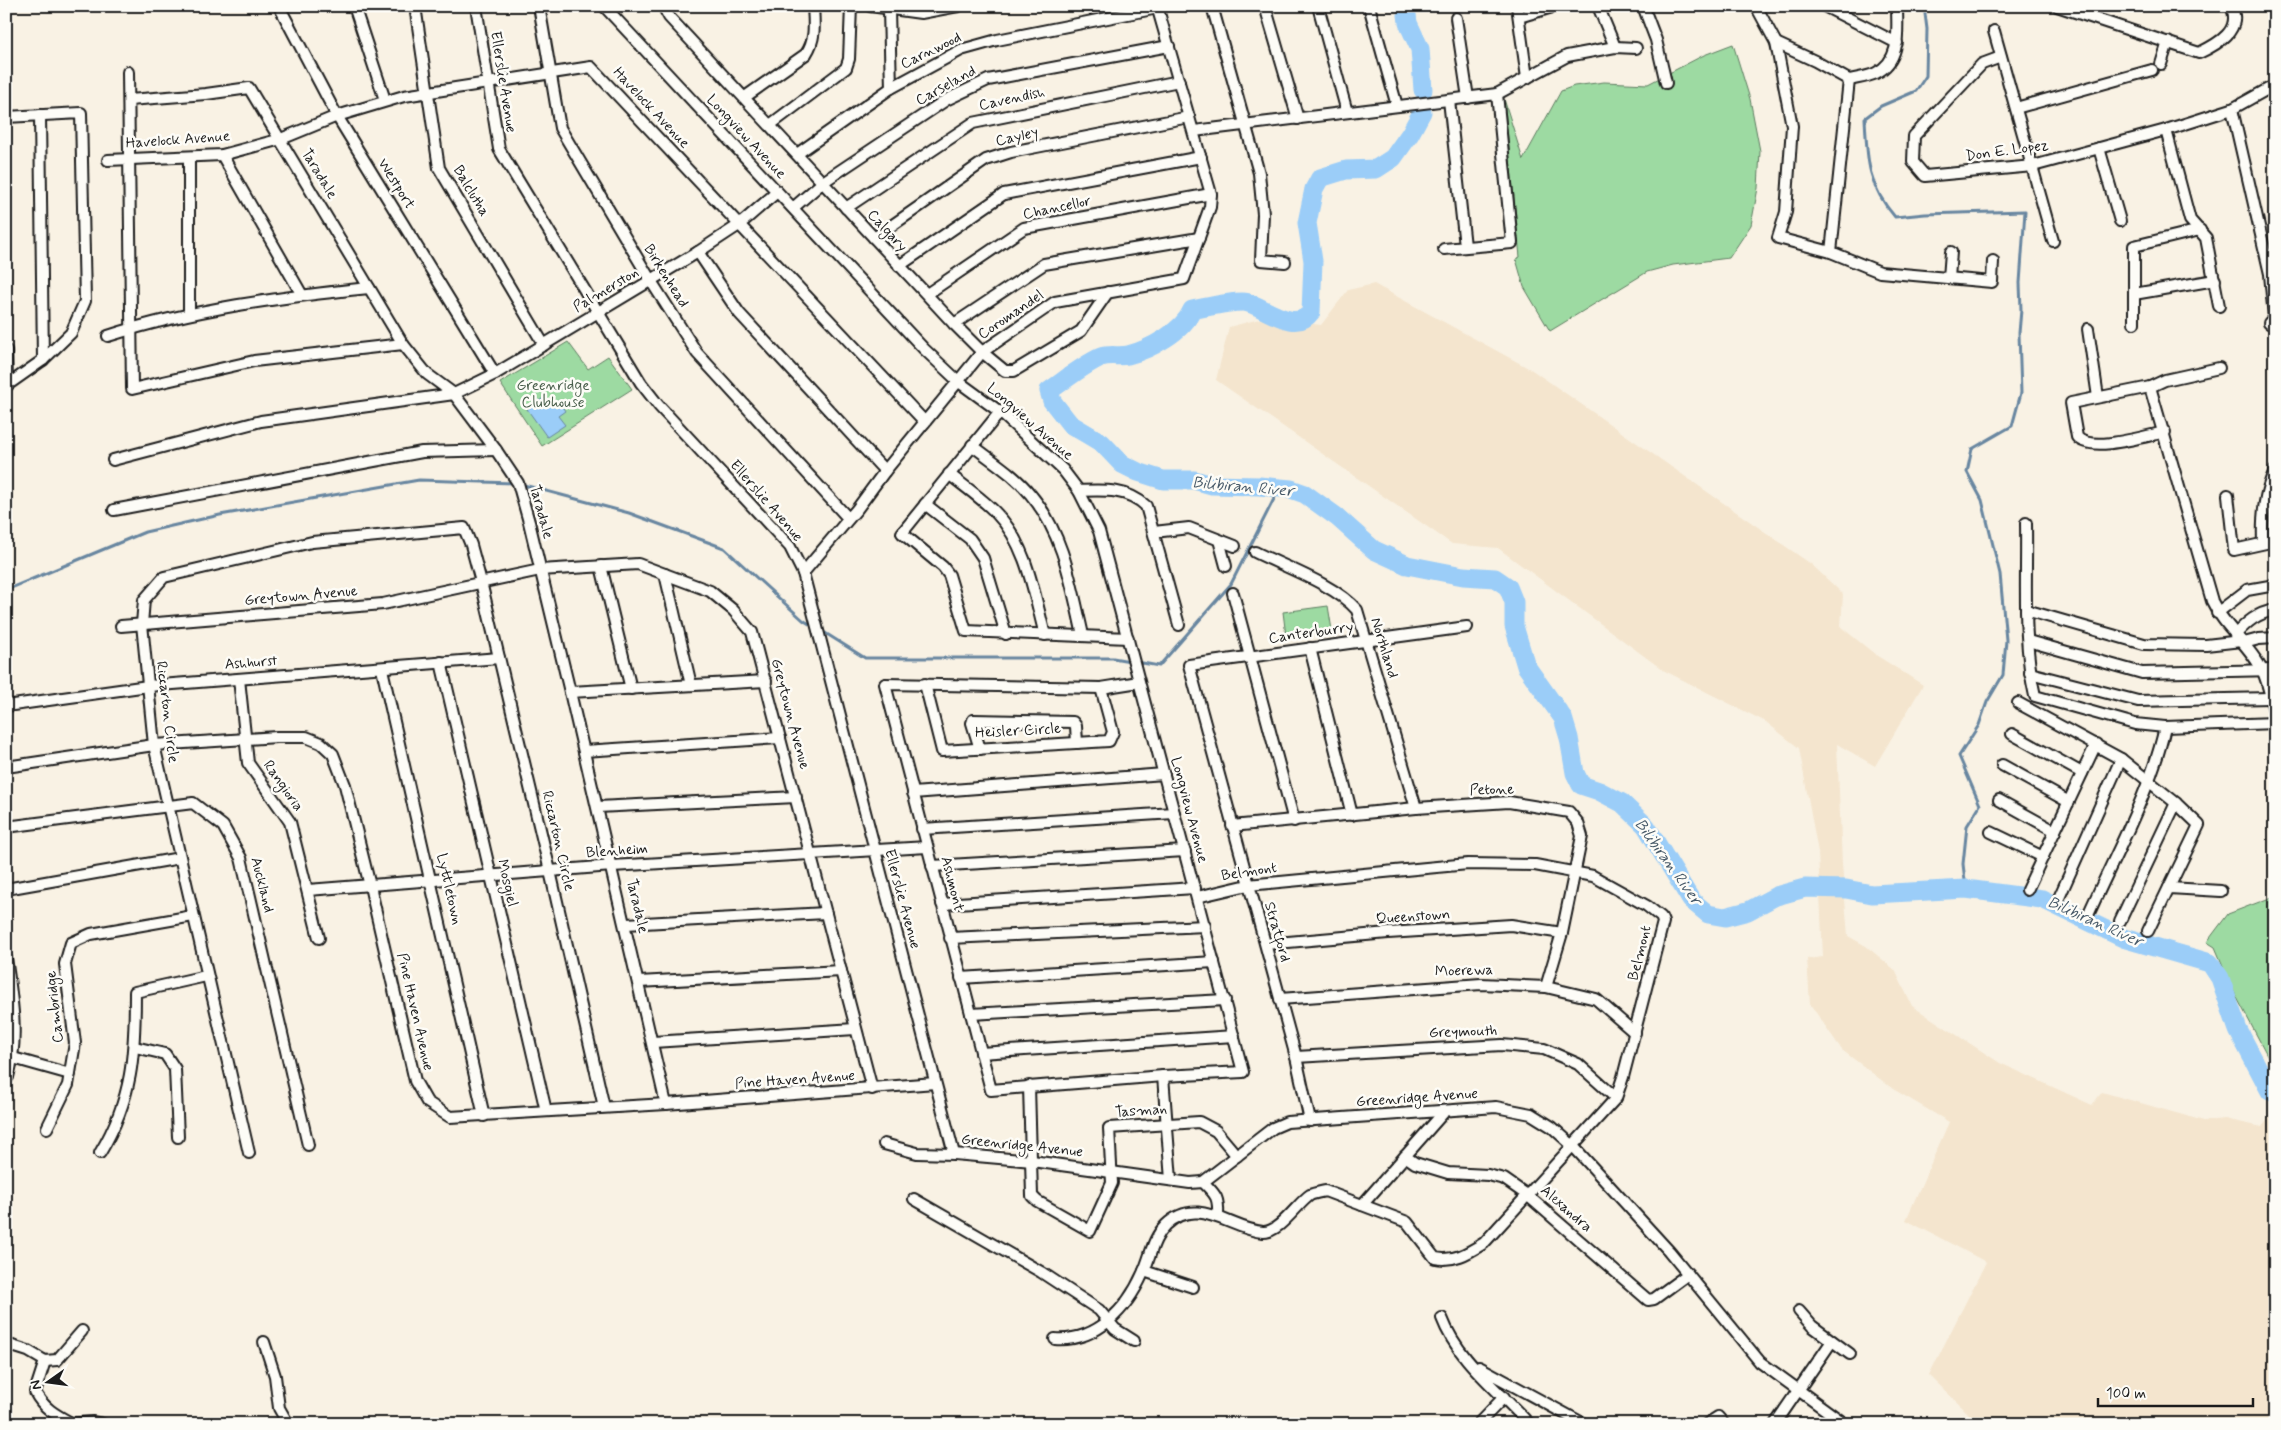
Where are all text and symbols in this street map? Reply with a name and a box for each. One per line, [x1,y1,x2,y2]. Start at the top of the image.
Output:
street label: Carnwood [897,28,965,74]
street label: Ellerslie Avenue [485,30,521,134]
street label: Carseland [912,61,980,111]
street label: Havelock Avenue [608,63,694,153]
street label: Cavendish [977,82,1047,116]
street label: Longview Avenue [701,90,790,184]
street label: Cayley [994,122,1040,152]
street label: Havelock Avenue [125,126,231,154]
street label: Don E. Lopez [1964,135,2050,167]
street label: Taradale [296,145,342,203]
street label: Westport [373,155,419,213]
street label: Balclutha [448,162,494,220]
street label: Chancellor [1021,191,1093,225]
street label: Calgary [862,205,912,257]
street label: Birkenhead [639,240,693,312]
street label: Palmerston [570,263,642,317]
street label: Coromandel [974,286,1048,344]
park label: Greenridge Clubhouse [516,376,590,413]
street label: Longview Avenue [982,379,1078,466]
street label: Ellerslie Avenue [725,456,807,546]
water label: Bilibiran River [1192,472,1297,502]
street label: Taradale [524,483,558,541]
street label: Greytown Avenue [243,581,359,611]
street label: Northland [1365,615,1403,681]
street label: Canterburry [1267,617,1355,649]
street label: Ashhurst [224,651,279,675]
street label: Greytown Avenue [766,656,814,772]
street label: Riccarton Circle [151,660,183,764]
street label: Heisler Circle [974,719,1062,743]
street label: Longview Avenue [1164,755,1213,865]
street label: Rangioria [257,756,308,816]
street label: Petone [1470,780,1514,800]
street label: Riccarton Circle [537,789,579,893]
water label: Bilibiran River [1630,815,1708,911]
street label: Blenheim [585,839,649,863]
street label: Ellerslie Avenue [879,847,925,951]
street label: Lyttletown [431,851,467,927]
street label: Ashmont [936,854,968,914]
street label: Auckland [245,855,279,915]
street label: Mosgiel [491,857,522,909]
street label: Belmont [1220,858,1279,886]
street label: Taradale [621,877,653,935]
water label: Bilibiran River [2044,892,2148,953]
street label: Stratford [1257,900,1295,965]
street label: Queenstown [1375,904,1451,930]
street label: Belmont [1624,923,1657,983]
street label: Pine Haven Avenue [392,951,438,1073]
street label: Moerewa [1435,960,1494,982]
street label: Cambridge [41,970,70,1044]
street label: Greymouth [1428,1021,1498,1043]
street label: Pine Haven Avenue [734,1066,856,1094]
street label: Greenridge Avenue [1355,1084,1479,1113]
street label: Tasman [1114,1099,1168,1123]
street label: Greenridge Avenue [960,1130,1084,1163]
street label: Alexandra [1536,1181,1596,1237]
north arrow [22,1358,72,1408]
scale bar [2098,1375,2254,1407]
text: N [26,1378,46,1392]
text: 100 m [2106,1384,2146,1404]

